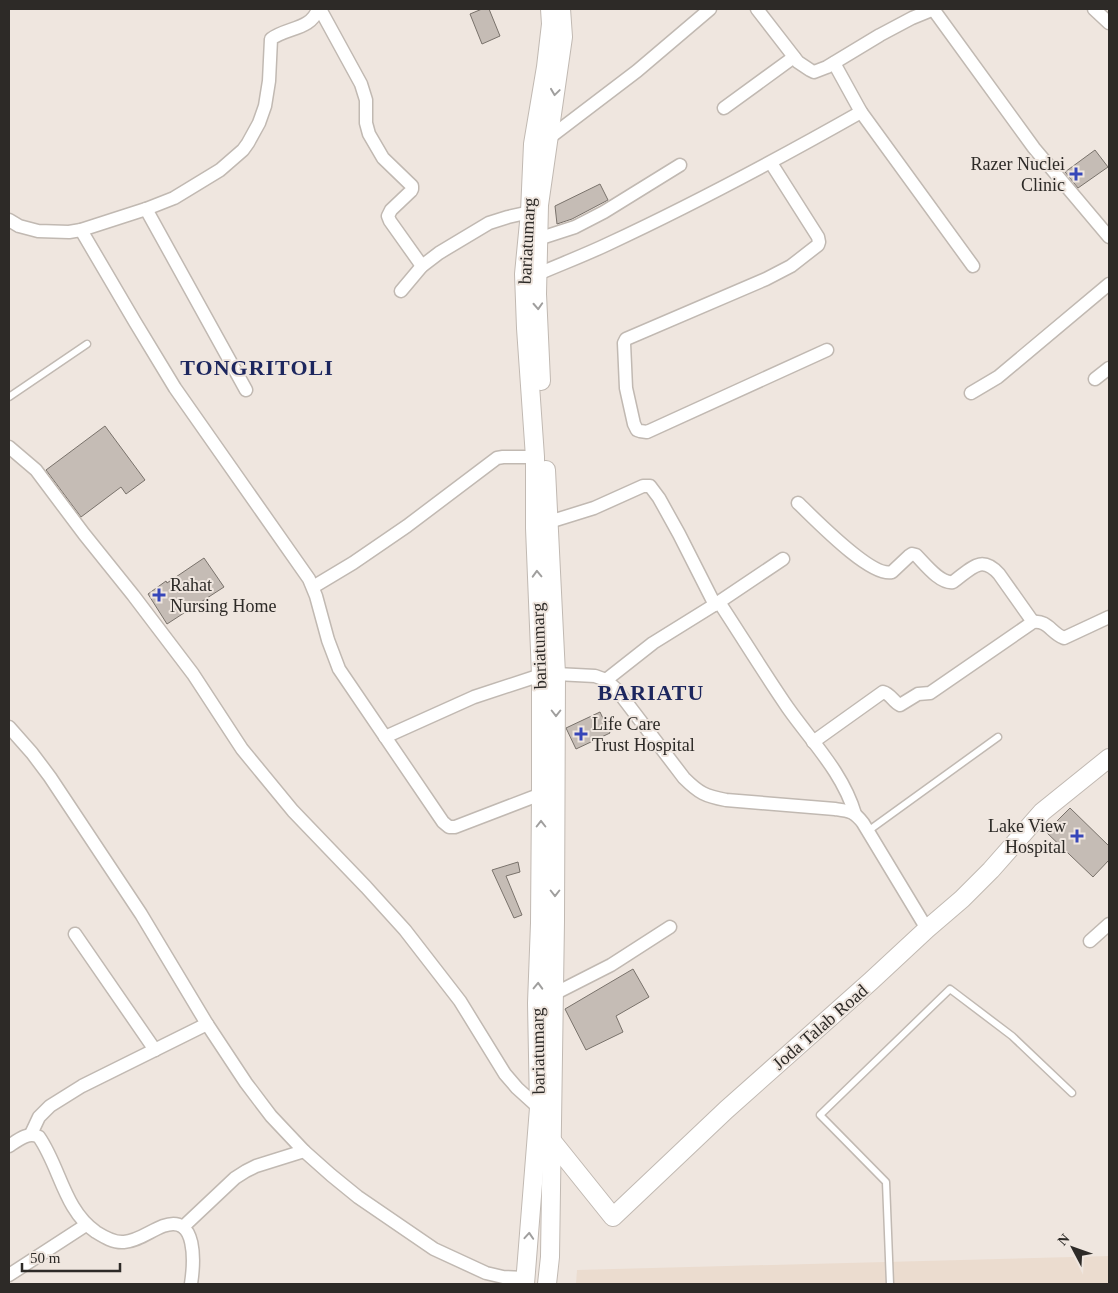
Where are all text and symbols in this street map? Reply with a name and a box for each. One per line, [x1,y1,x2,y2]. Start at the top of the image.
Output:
one-way arrow [550,88,561,96]
place label: Razer Nuclei Clinic [971,154,1065,195]
marker: Razer Nuclei Clinic [1069,167,1083,181]
street label: bariatumarg [515,197,539,285]
one-way arrow [532,302,543,310]
district label: TONGRITOLI [180,355,334,380]
one-way arrow [532,569,542,577]
place label: Rahat Nursing Home [170,575,277,616]
marker: Rahat Nursing Home [152,588,166,602]
street label: bariatumarg [527,602,551,690]
district label: BARIATU [598,680,704,705]
one-way arrow [551,710,561,717]
place label: Life Care Trust Hospital [592,714,695,755]
marker: Life Care Trust Hospital [574,727,588,741]
place label: Lake View Hospital [988,816,1066,857]
one-way arrow [536,819,546,827]
marker: Lake View Hospital [1070,829,1084,843]
one-way arrow [550,890,560,897]
street label: Joda Talab Road [768,980,872,1074]
one-way arrow [533,982,543,990]
street label: bariatumarg [527,1008,549,1094]
north arrow [1048,1223,1098,1273]
one-way arrow [523,1231,534,1239]
text: N [1055,1231,1073,1249]
scale bar [22,1240,120,1272]
text: 50 m [30,1250,61,1266]

